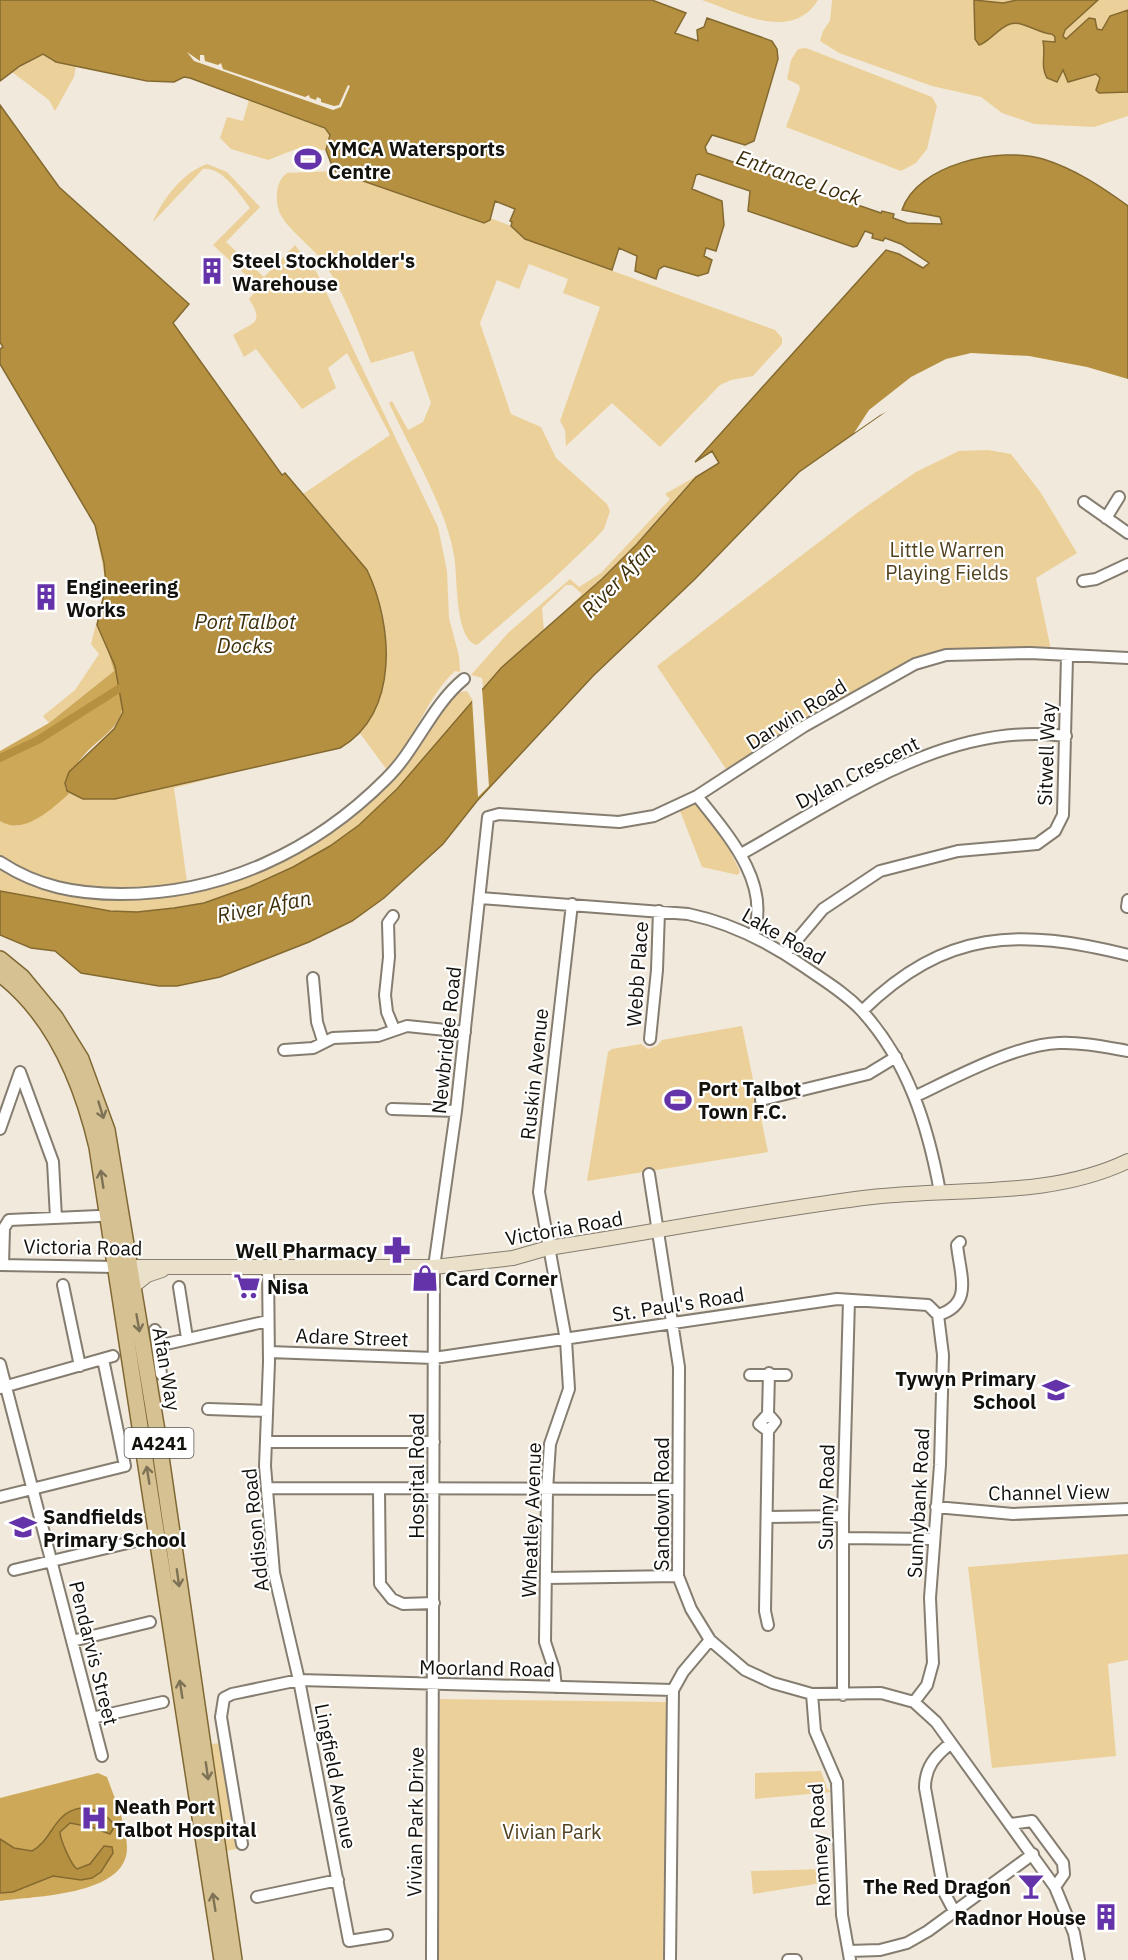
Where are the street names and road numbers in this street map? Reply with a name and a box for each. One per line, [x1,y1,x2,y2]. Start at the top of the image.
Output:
street label: Darwin Road [741,672,851,756]
street label: Sitwell Way [1031,702,1061,806]
street label: Dylan Crescent [791,729,923,815]
street label: Lake Road [737,901,831,971]
street label: Webb Place [620,920,654,1028]
street label: Newbridge Road [425,965,467,1115]
street label: Ruskin Avenue [514,1007,554,1141]
street label: Victoria Road [503,1204,625,1252]
street label: Victoria Road [23,1232,143,1262]
street label: St. Paul's Road [610,1280,746,1328]
street label: Adare Street [295,1322,409,1352]
street label: Afan Way [146,1325,188,1413]
street label: Hospital Road [403,1413,430,1539]
street label: Sunnybank Road [901,1427,935,1579]
road number: A4241 [124,1428,194,1458]
street label: Sandown Road [648,1437,675,1571]
street label: Wheatley Avenue [515,1442,547,1598]
street label: Sunny Road [812,1444,840,1550]
street label: Addison Road [235,1467,275,1593]
street label: Channel View [988,1477,1110,1507]
street label: Pendarvis Street [63,1578,125,1728]
street label: Moorland Road [419,1653,555,1683]
street label: Lingfield Avenue [309,1701,363,1851]
street label: Vivian Park Drive [400,1747,430,1897]
street label: Romney Road [801,1782,837,1908]

